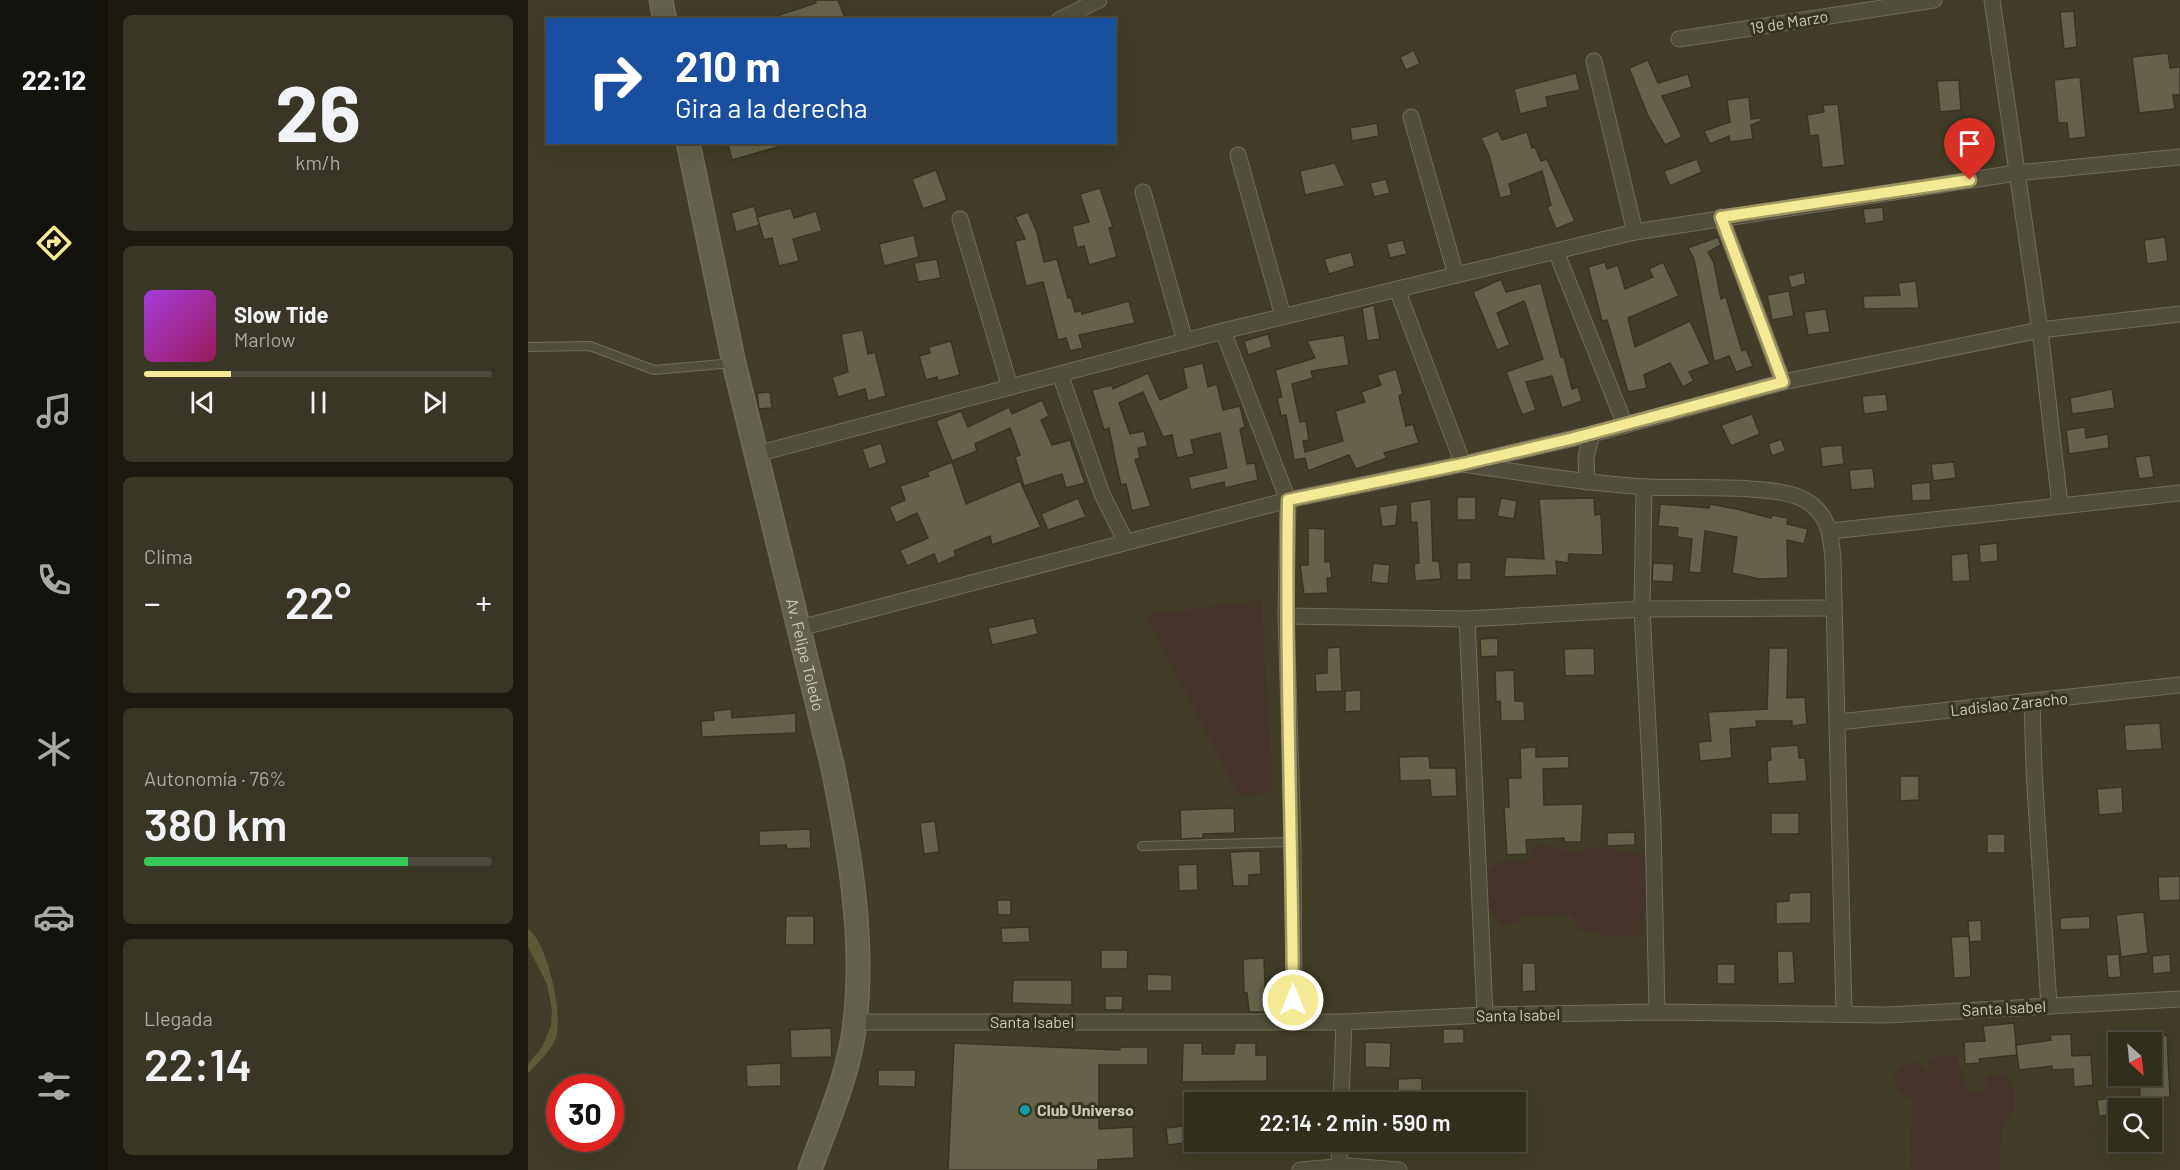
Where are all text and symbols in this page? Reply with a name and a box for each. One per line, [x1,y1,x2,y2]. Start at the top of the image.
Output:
street label: 19 de Marzo [1748,6,1829,37]
text: 210 m [675,40,781,90]
icon: right [576,42,654,120]
text: 22:12 [22,63,86,95]
text: 26 [275,64,361,158]
text: Gira a la derecha [675,91,868,123]
pin [1944,118,1995,180]
icon: arrive [1953,127,1986,160]
text: km/h [295,150,341,174]
icon: directions [33,222,75,264]
text: Slow Tide [234,301,329,327]
text: Marlow [234,327,295,351]
icon: previous [186,386,219,419]
icon: pause [302,386,335,419]
icon: next [418,386,451,419]
icon: music [33,390,75,432]
text: Clima [144,544,193,568]
icon: phone [33,559,75,601]
text: 22° [285,574,351,628]
text: − [144,582,161,622]
text: + [475,582,492,622]
street label: Av. Felipe Toledo [783,596,829,713]
street label: Ladislao Zaracho [1949,688,2069,719]
icon: climate [33,728,75,770]
text: Autonomía · 76% [144,766,286,790]
text: 380 km [144,796,287,850]
icon: car [33,896,75,938]
position arrow [1261,968,1325,1032]
street label: Santa Isabel [1961,996,2046,1019]
street label: Santa Isabel [1476,1004,1560,1025]
text: Llegada [144,1006,213,1030]
street label: Santa Isabel [990,1012,1074,1031]
north arrow [2108,1032,2162,1086]
map controls [2108,1032,2162,1152]
text: 22:14 [144,1036,252,1090]
icon: filters [33,1065,75,1107]
speed limit sign: 30 [546,1074,624,1152]
button: search [2108,1098,2162,1152]
place label: Club Universo [1037,1100,1134,1119]
marker: Club Universo [1018,1103,1032,1117]
text: 22:14 · 2 min · 590 m [1260,1109,1450,1135]

